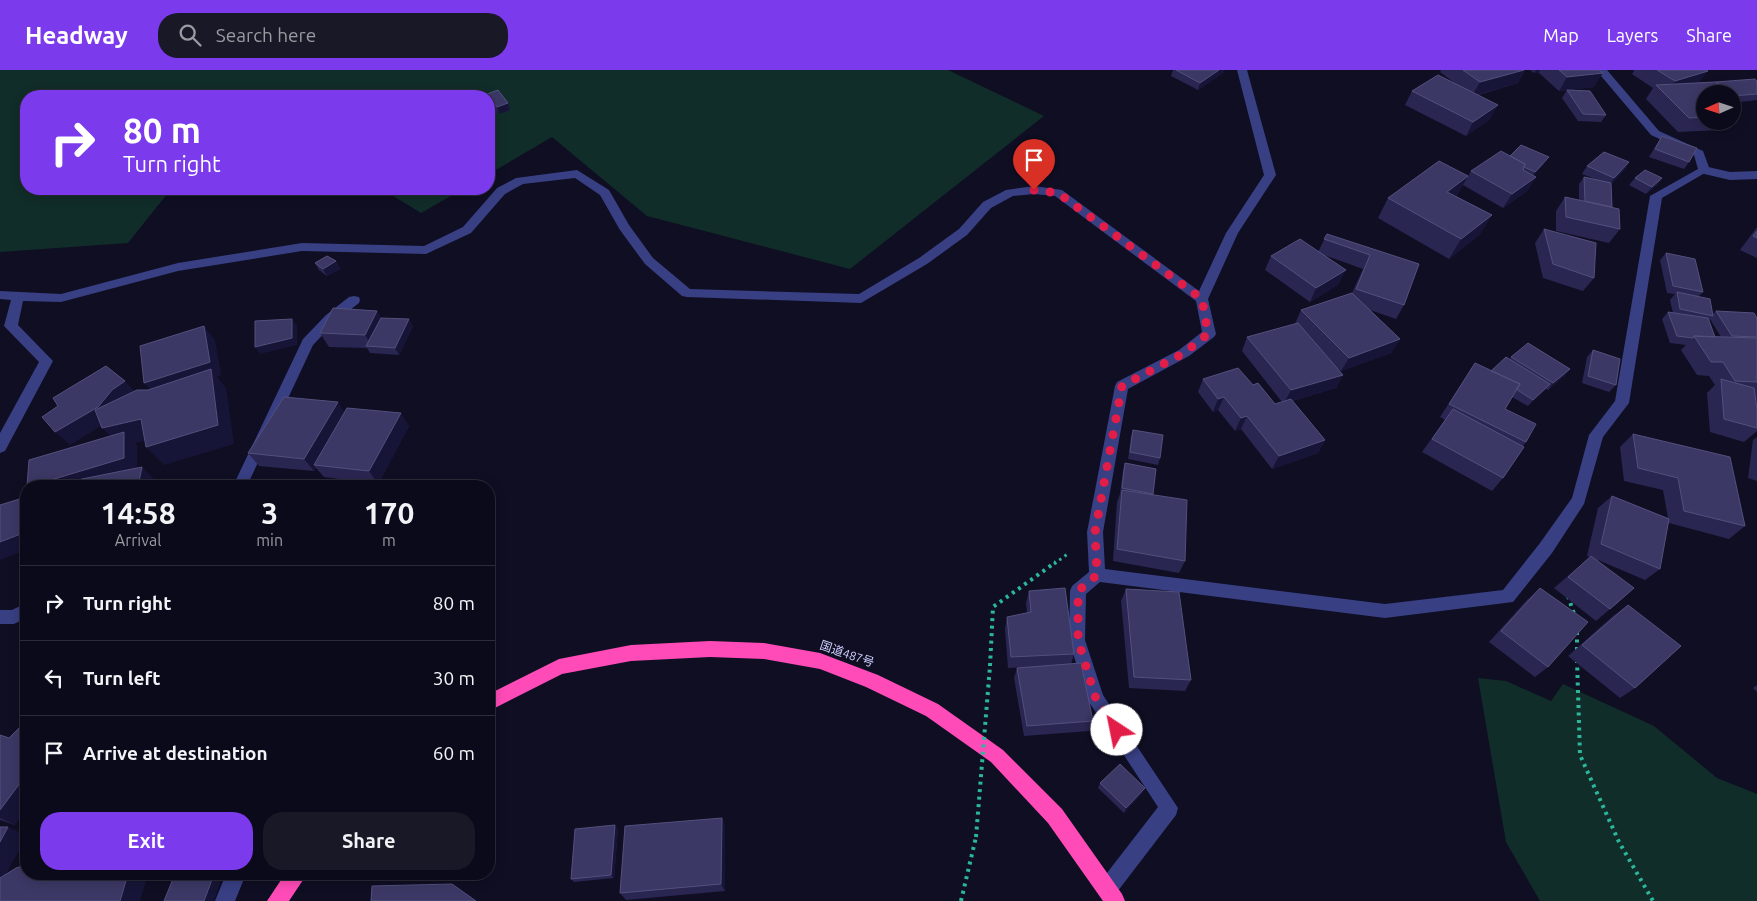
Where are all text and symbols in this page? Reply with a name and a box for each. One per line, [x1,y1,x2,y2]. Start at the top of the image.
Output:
search box [158,13,508,58]
icon: search [176,21,204,49]
text: Headway [25,22,128,49]
text: Search here [216,24,316,46]
text: Map [1543,25,1579,45]
text: Layers [1607,25,1658,45]
text: Share [1686,25,1732,45]
north arrow [1696,85,1741,130]
map controls [1696,85,1741,130]
icon: right [40,110,105,175]
text: 80 m [123,110,201,150]
pin [1013,139,1055,190]
icon: arrive [1020,146,1048,174]
text: Turn right [123,151,221,176]
text: 14:58 [101,496,176,530]
text: 3 [261,496,278,530]
text: 170 [364,496,414,530]
text: Arrival [115,531,161,549]
text: min [256,531,283,549]
text: m [382,531,396,549]
icon: right [40,589,68,617]
text: Turn right [83,592,171,614]
text: 80 m [433,592,475,614]
street label: 国道487号 [818,638,876,669]
icon: left [40,664,68,692]
text: Turn left [83,667,161,689]
text: 30 m [433,667,475,689]
position arrow [1090,703,1142,755]
icon: arrive [40,739,68,767]
text: Arrive at destination [83,742,268,764]
text: 60 m [433,742,475,764]
button: Exit [40,812,253,870]
button: Share [263,812,475,870]

